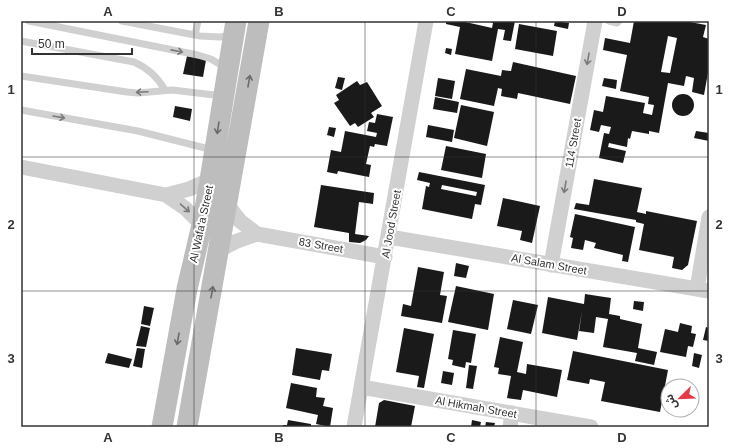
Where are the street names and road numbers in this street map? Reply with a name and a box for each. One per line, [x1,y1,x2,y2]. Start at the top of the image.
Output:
street label: 114 Street [563,117,583,169]
street label: Al Wafa'a Street [187,184,215,264]
street label: Al Jood Street [379,189,403,259]
street label: 83 Street [298,235,344,255]
street label: Al Salam Street [510,251,588,277]
street label: Al Hikmah Street [434,394,518,420]

